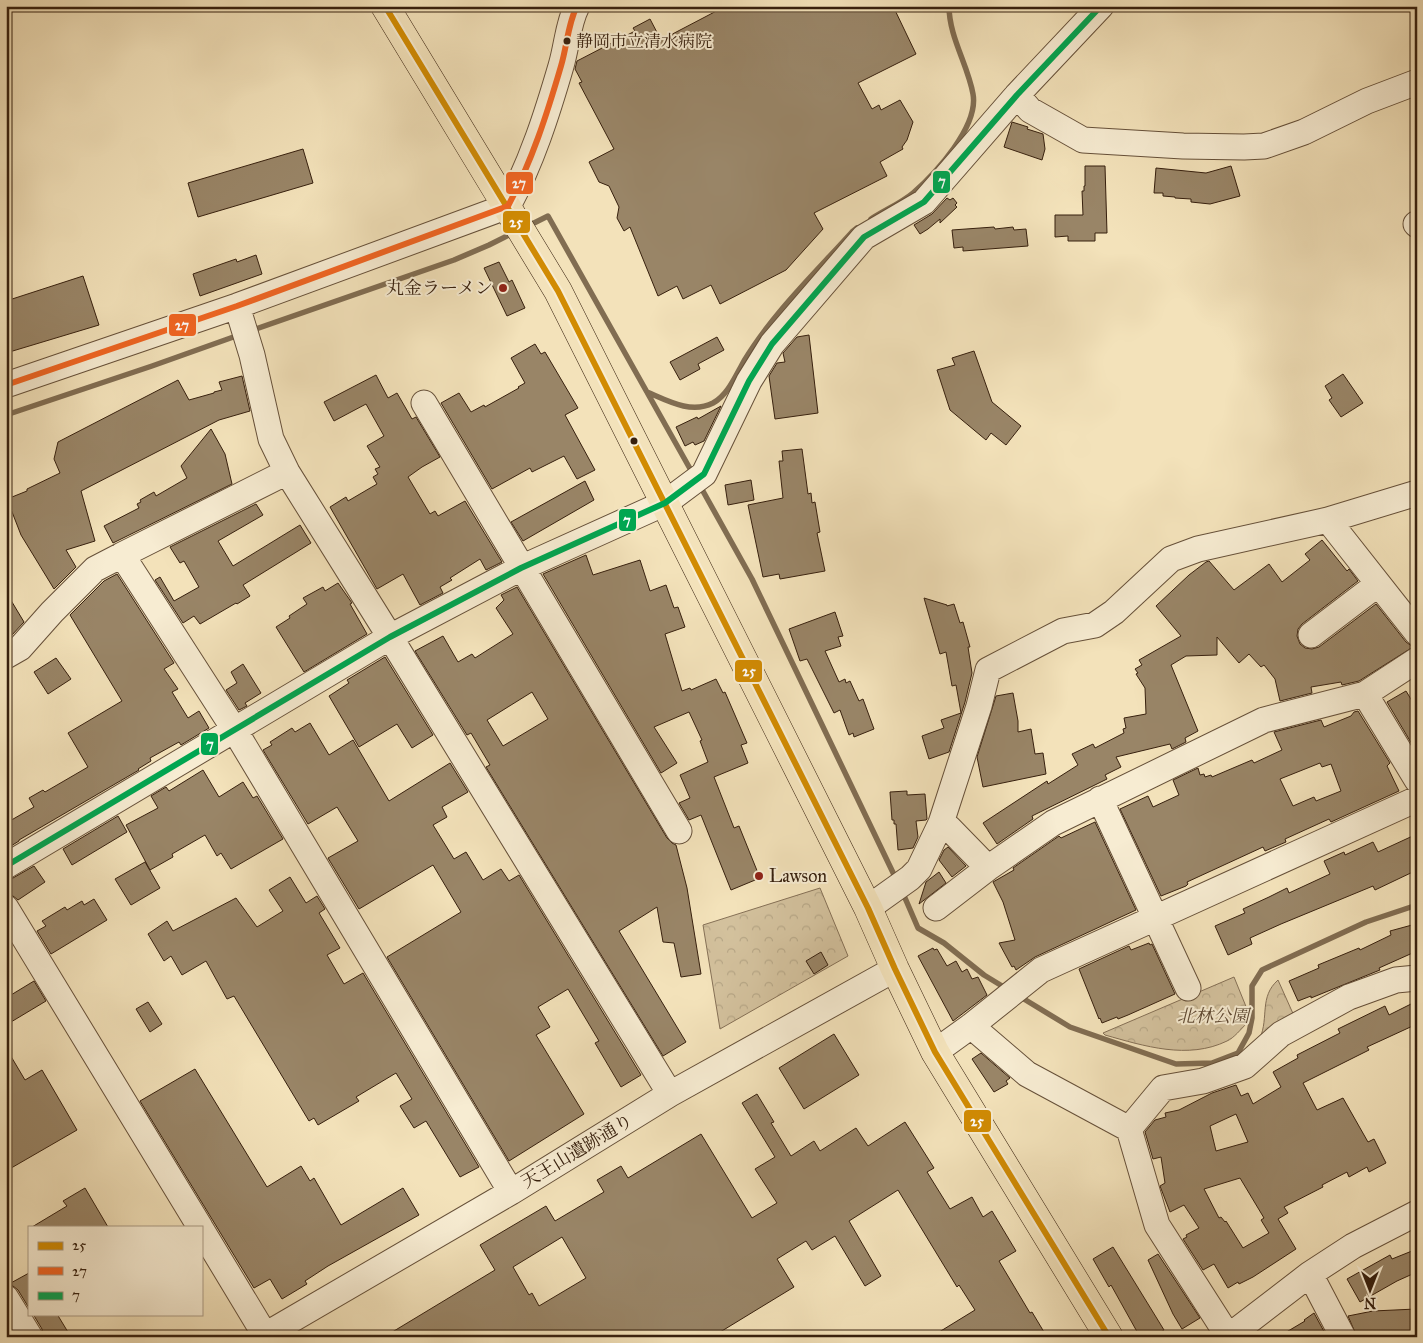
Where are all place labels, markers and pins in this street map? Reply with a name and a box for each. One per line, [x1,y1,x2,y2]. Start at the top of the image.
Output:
place label: 静岡市立清水病院 [576,31,712,52]
marker: 静岡市立清水病院 [562,36,572,46]
place label: 丸金ラーメン [386,277,493,299]
marker: 丸金ラーメン [497,282,509,294]
unlabelled marker [629,436,639,446]
place label: Lawson [769,865,827,887]
marker: Lawson [753,870,765,882]

